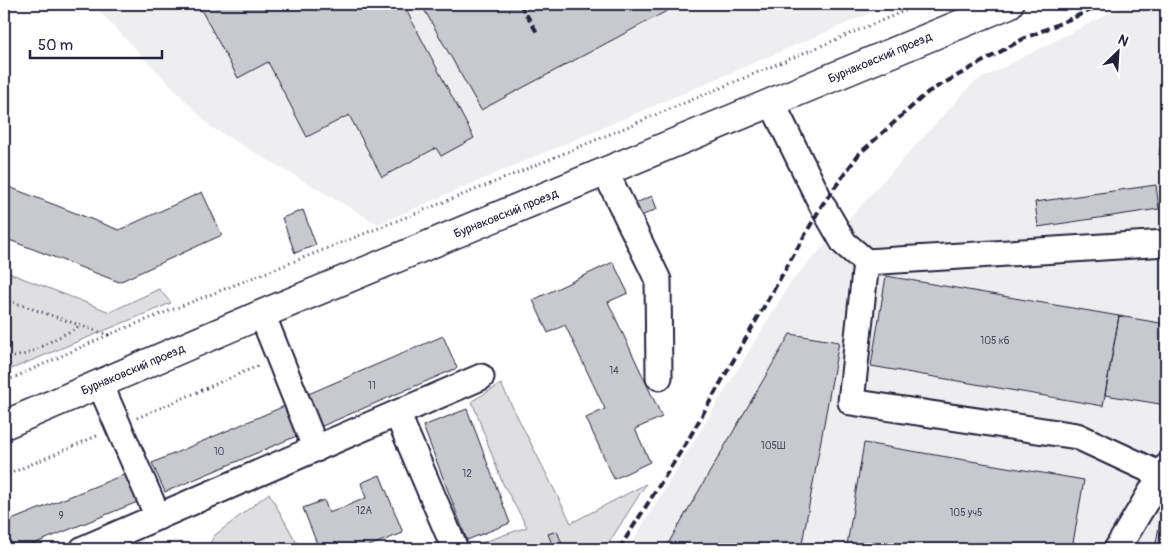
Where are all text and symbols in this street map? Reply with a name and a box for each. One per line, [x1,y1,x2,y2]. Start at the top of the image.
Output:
scale bar [30,28,162,60]
north arrow [1092,28,1142,78]
street label: Бурнаковский проезд [826,29,935,87]
text: N [1115,31,1131,50]
text: 50 m [38,36,73,55]
street label: Бурнаковский проезд [452,186,561,242]
house number: 105 к6 [980,335,1010,347]
street label: Бурнаковский проезд [79,341,188,399]
house number: 14 [609,365,619,377]
house number: 11 [368,380,376,392]
house number: 105Ш [761,440,786,452]
house number: 10 [214,446,225,458]
house number: 12 [462,468,472,480]
house number: 12А [356,505,373,517]
house number: 105 уч5 [949,507,983,519]
house number: 9 [58,510,64,522]

